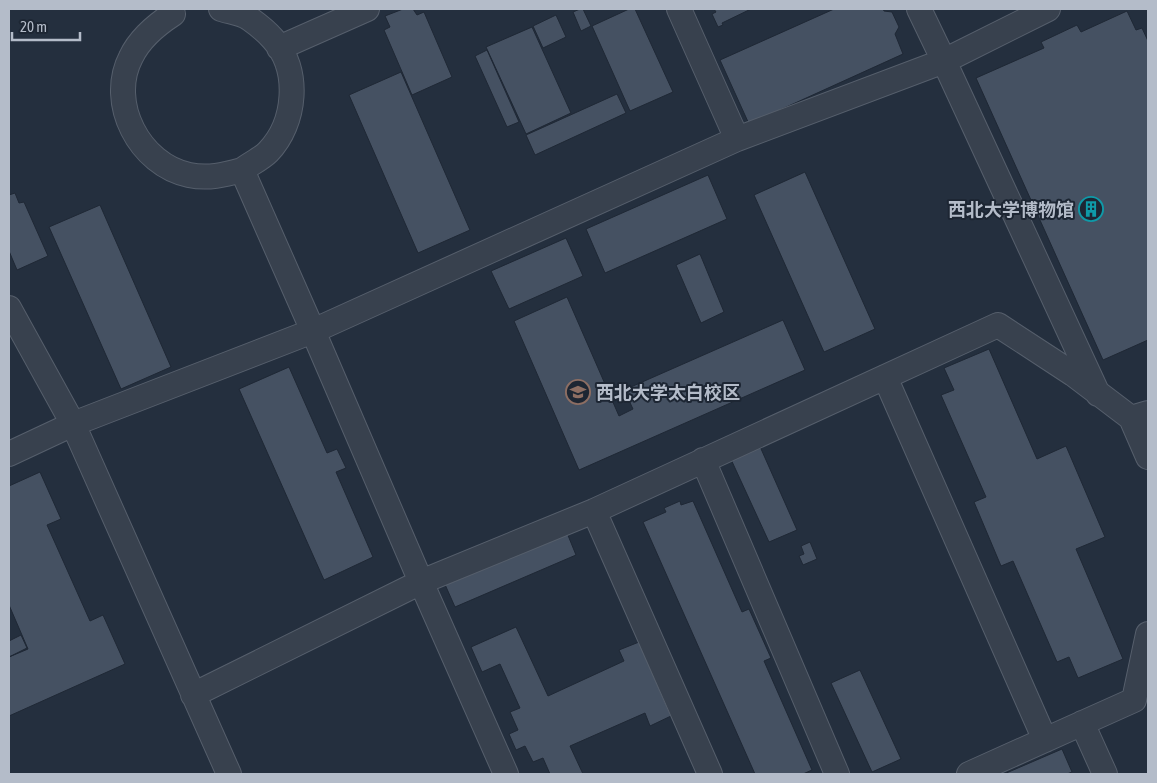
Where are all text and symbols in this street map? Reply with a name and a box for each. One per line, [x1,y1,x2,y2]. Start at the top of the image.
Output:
scale bar [12,10,80,42]
text: 20 m [20,18,47,35]
building icon: 西北大学博物馆 [1078,196,1104,222]
place label: 西北大学博物馆 [948,199,1074,220]
school or university icon: 西北大学太白校区 [565,379,591,405]
place label: 西北大学太白校区 [596,382,740,403]

